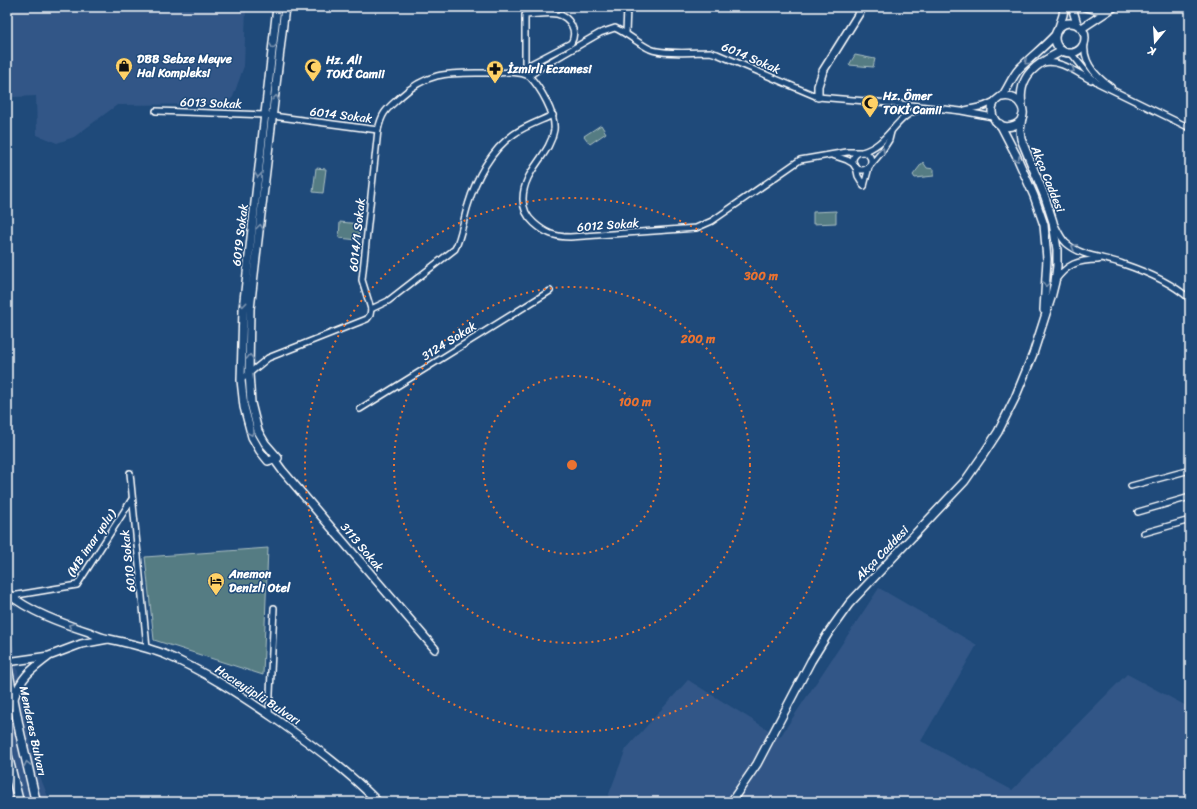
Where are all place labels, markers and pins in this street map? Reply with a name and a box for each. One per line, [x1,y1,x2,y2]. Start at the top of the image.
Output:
place label: DBB Sebze Meyve Hal Kompleksi [136,48,233,84]
place label: Hz. Ali TOKİ Camii [325,49,385,85]
shop icon: DBB Sebze Meyve Hal Kompleksi [114,56,134,81]
mosque icon: Hz. Ali TOKİ Camii [303,57,323,82]
place label: İzmirli Eczanesi [507,58,592,80]
pharmacy icon: İzmirli Eczanesi [485,59,505,84]
place label: Hz. Ömer TOKİ Camii [882,85,942,121]
mosque icon: Hz. Ömer TOKİ Camii [860,93,880,118]
centre of rings [565,458,579,472]
place label: Anemon Denizli Otel [228,563,291,599]
hotel icon: Anemon Denizli Otel [206,571,226,596]

